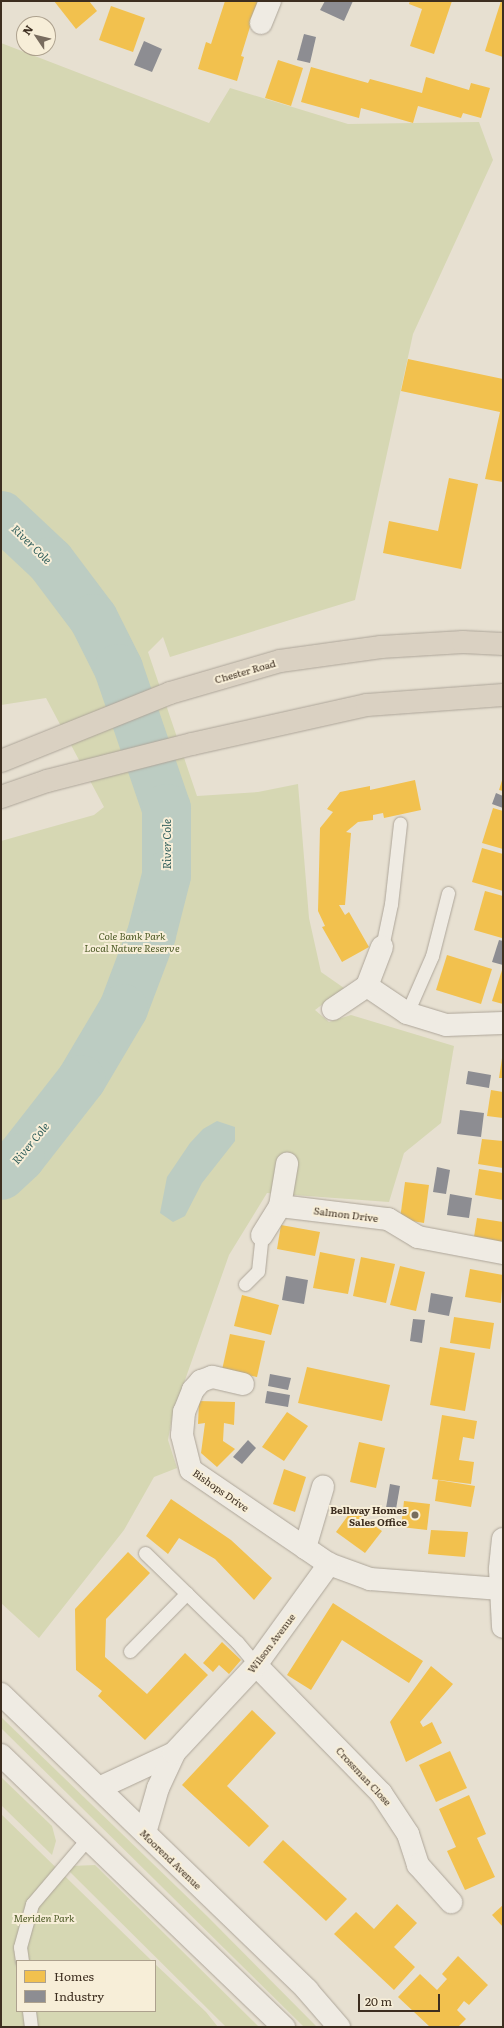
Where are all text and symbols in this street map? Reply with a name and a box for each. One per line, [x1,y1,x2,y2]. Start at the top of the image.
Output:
north arrow [16,16,56,56]
text: N [18,21,36,38]
water label: River Cole [9,522,55,566]
street label: Chester Road [213,657,277,685]
water label: River Cole [159,819,173,869]
park label: Cole Bank Park Local Nature Reserve [84,929,180,952]
water label: River Cole [9,1119,51,1167]
street label: Salmon Drive [313,1204,379,1224]
street label: Bishops Drive [191,1466,251,1514]
place label: Bellway Homes Sales Office [330,1503,407,1526]
marker: Bellway Homes Sales Office [410,1510,420,1520]
street label: Wilson Avenue [245,1611,297,1675]
street label: Crossman Close [334,1744,394,1808]
street label: Moorend Avenue [138,1827,204,1891]
park label: Meriden Park [13,1912,75,1924]
legend [16,1960,156,2012]
text: Homes [54,1967,94,1985]
scale bar [360,1986,442,2012]
text: Industry [54,1987,104,2005]
text: 20 m [365,1992,392,2010]

